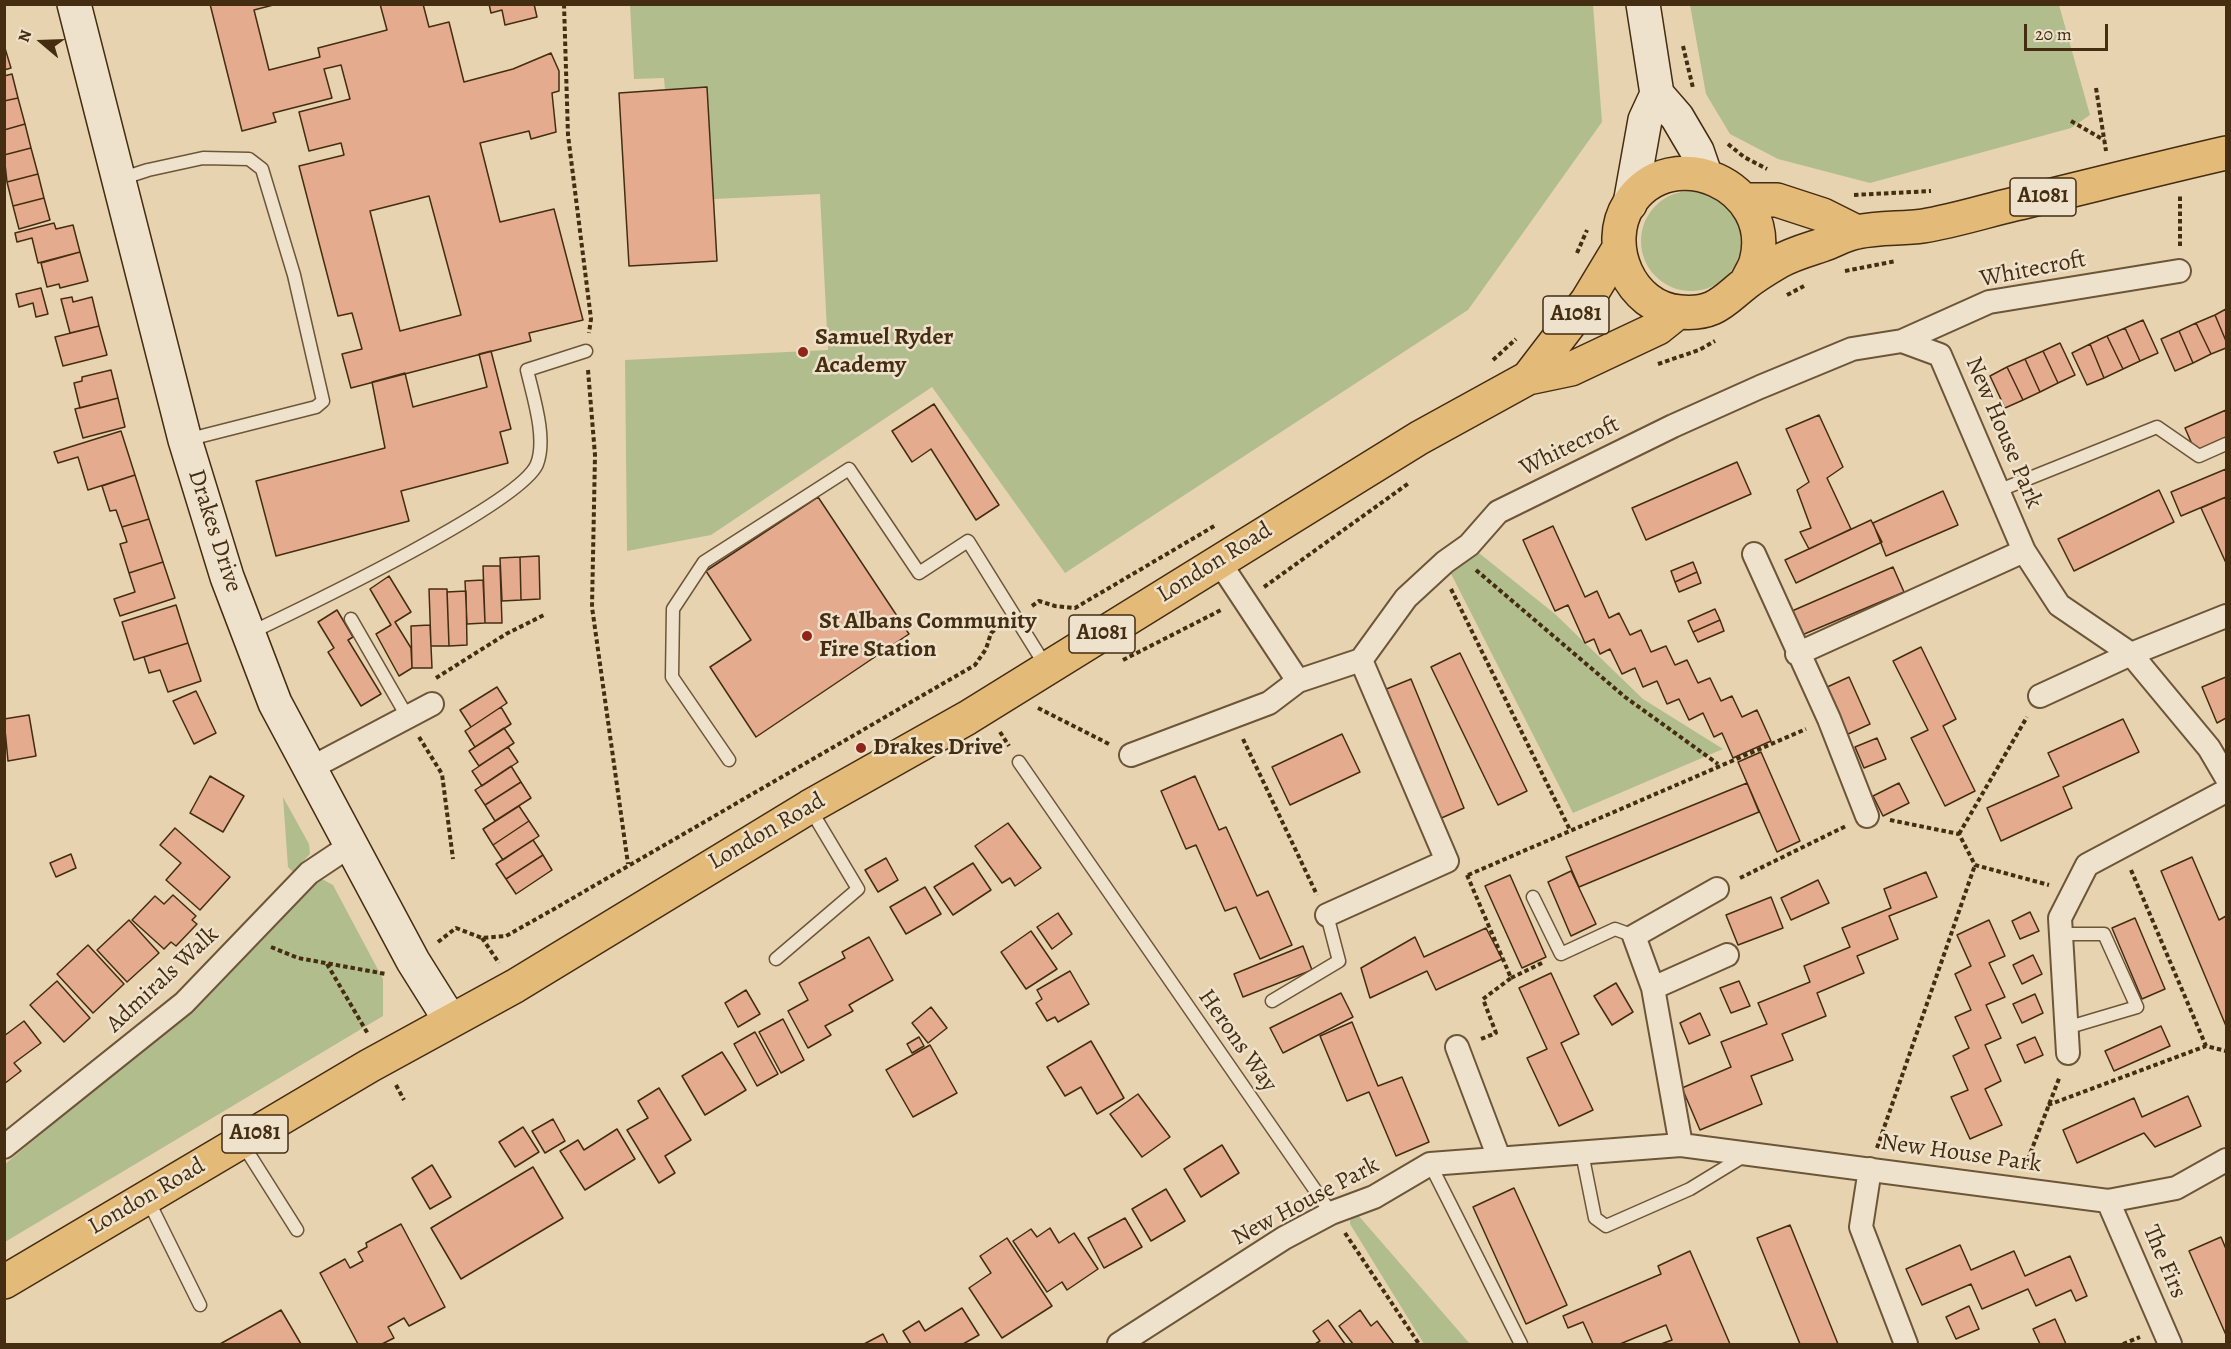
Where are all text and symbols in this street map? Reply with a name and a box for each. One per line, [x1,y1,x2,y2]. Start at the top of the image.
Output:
north arrow [12,12,72,72]
scale bar [2027,12,2111,50]
text: 20 m [2035,22,2072,46]
text: N [13,27,37,45]
road number: A1081 [2010,178,2076,216]
street label: Whitecroft [1978,246,2088,294]
road number: A1081 [1543,296,1609,334]
place label: Samuel Ryder Academy [815,324,953,380]
marker: Samuel Ryder Academy [796,345,810,359]
street label: New House Park [1958,353,2048,513]
street label: Whitecroft [1516,411,1624,483]
street label: Drakes Drive [181,466,247,596]
street label: London Road [1152,516,1278,610]
place label: St Albans Community Fire Station [819,608,1036,664]
road number: A1081 [1069,615,1135,653]
marker: St Albans Community Fire Station [800,629,814,643]
place label: Drakes Drive [873,734,1003,762]
marker: Drakes Drive [854,741,868,755]
street label: London Road [704,787,830,877]
street label: Admirals Walk [101,921,225,1039]
street label: Herons Way [1191,984,1283,1098]
road number: A1081 [222,1115,288,1153]
street label: New House Park [1879,1128,2043,1180]
street label: New House Park [1228,1151,1384,1253]
street label: London Road [84,1152,210,1242]
street label: The Firs [2136,1221,2192,1303]

